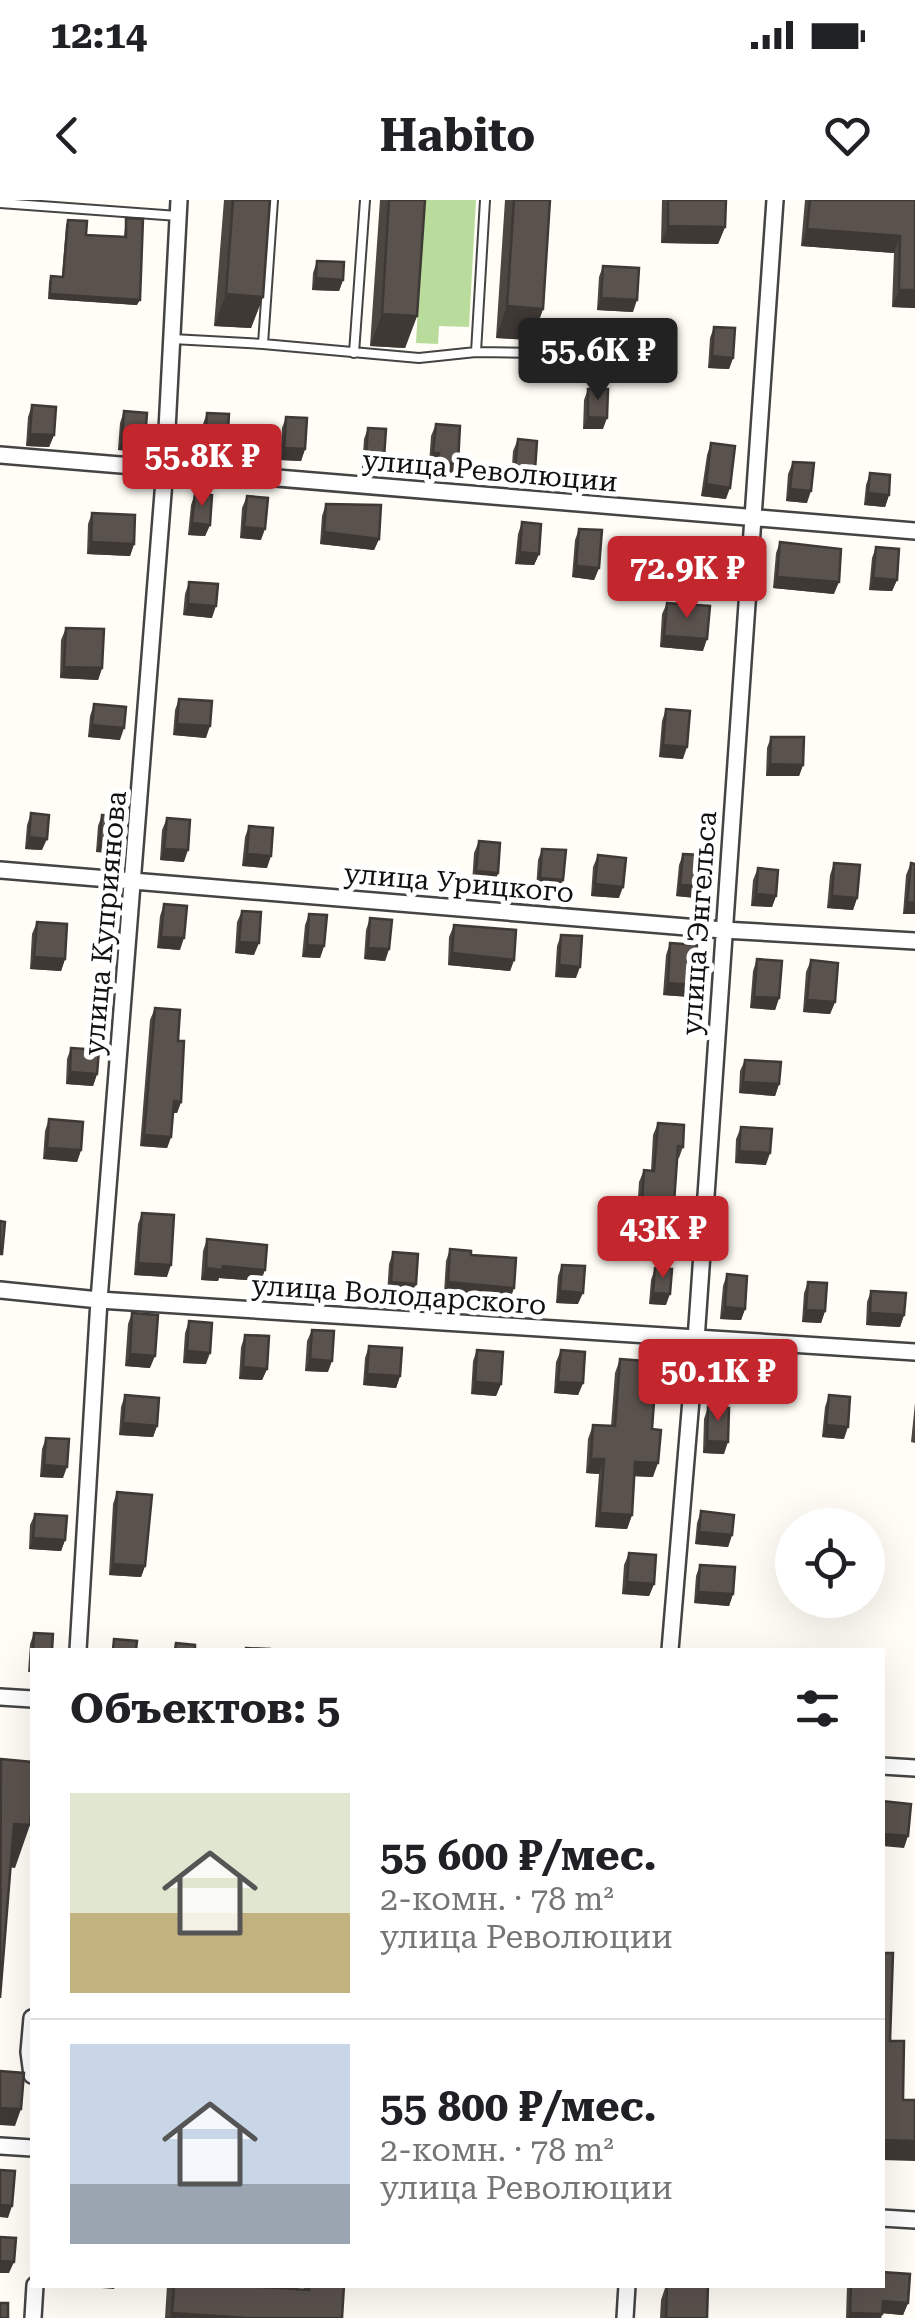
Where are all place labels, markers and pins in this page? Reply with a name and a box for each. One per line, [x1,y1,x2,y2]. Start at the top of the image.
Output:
pin: 55.6K ₽ [506,318,690,403]
pin: 55.8K ₽ [110,424,294,509]
pin: 72.9K ₽ [595,536,779,621]
pin: 43K ₽ [593,1196,733,1281]
pin: 50.1K ₽ [626,1339,810,1424]

